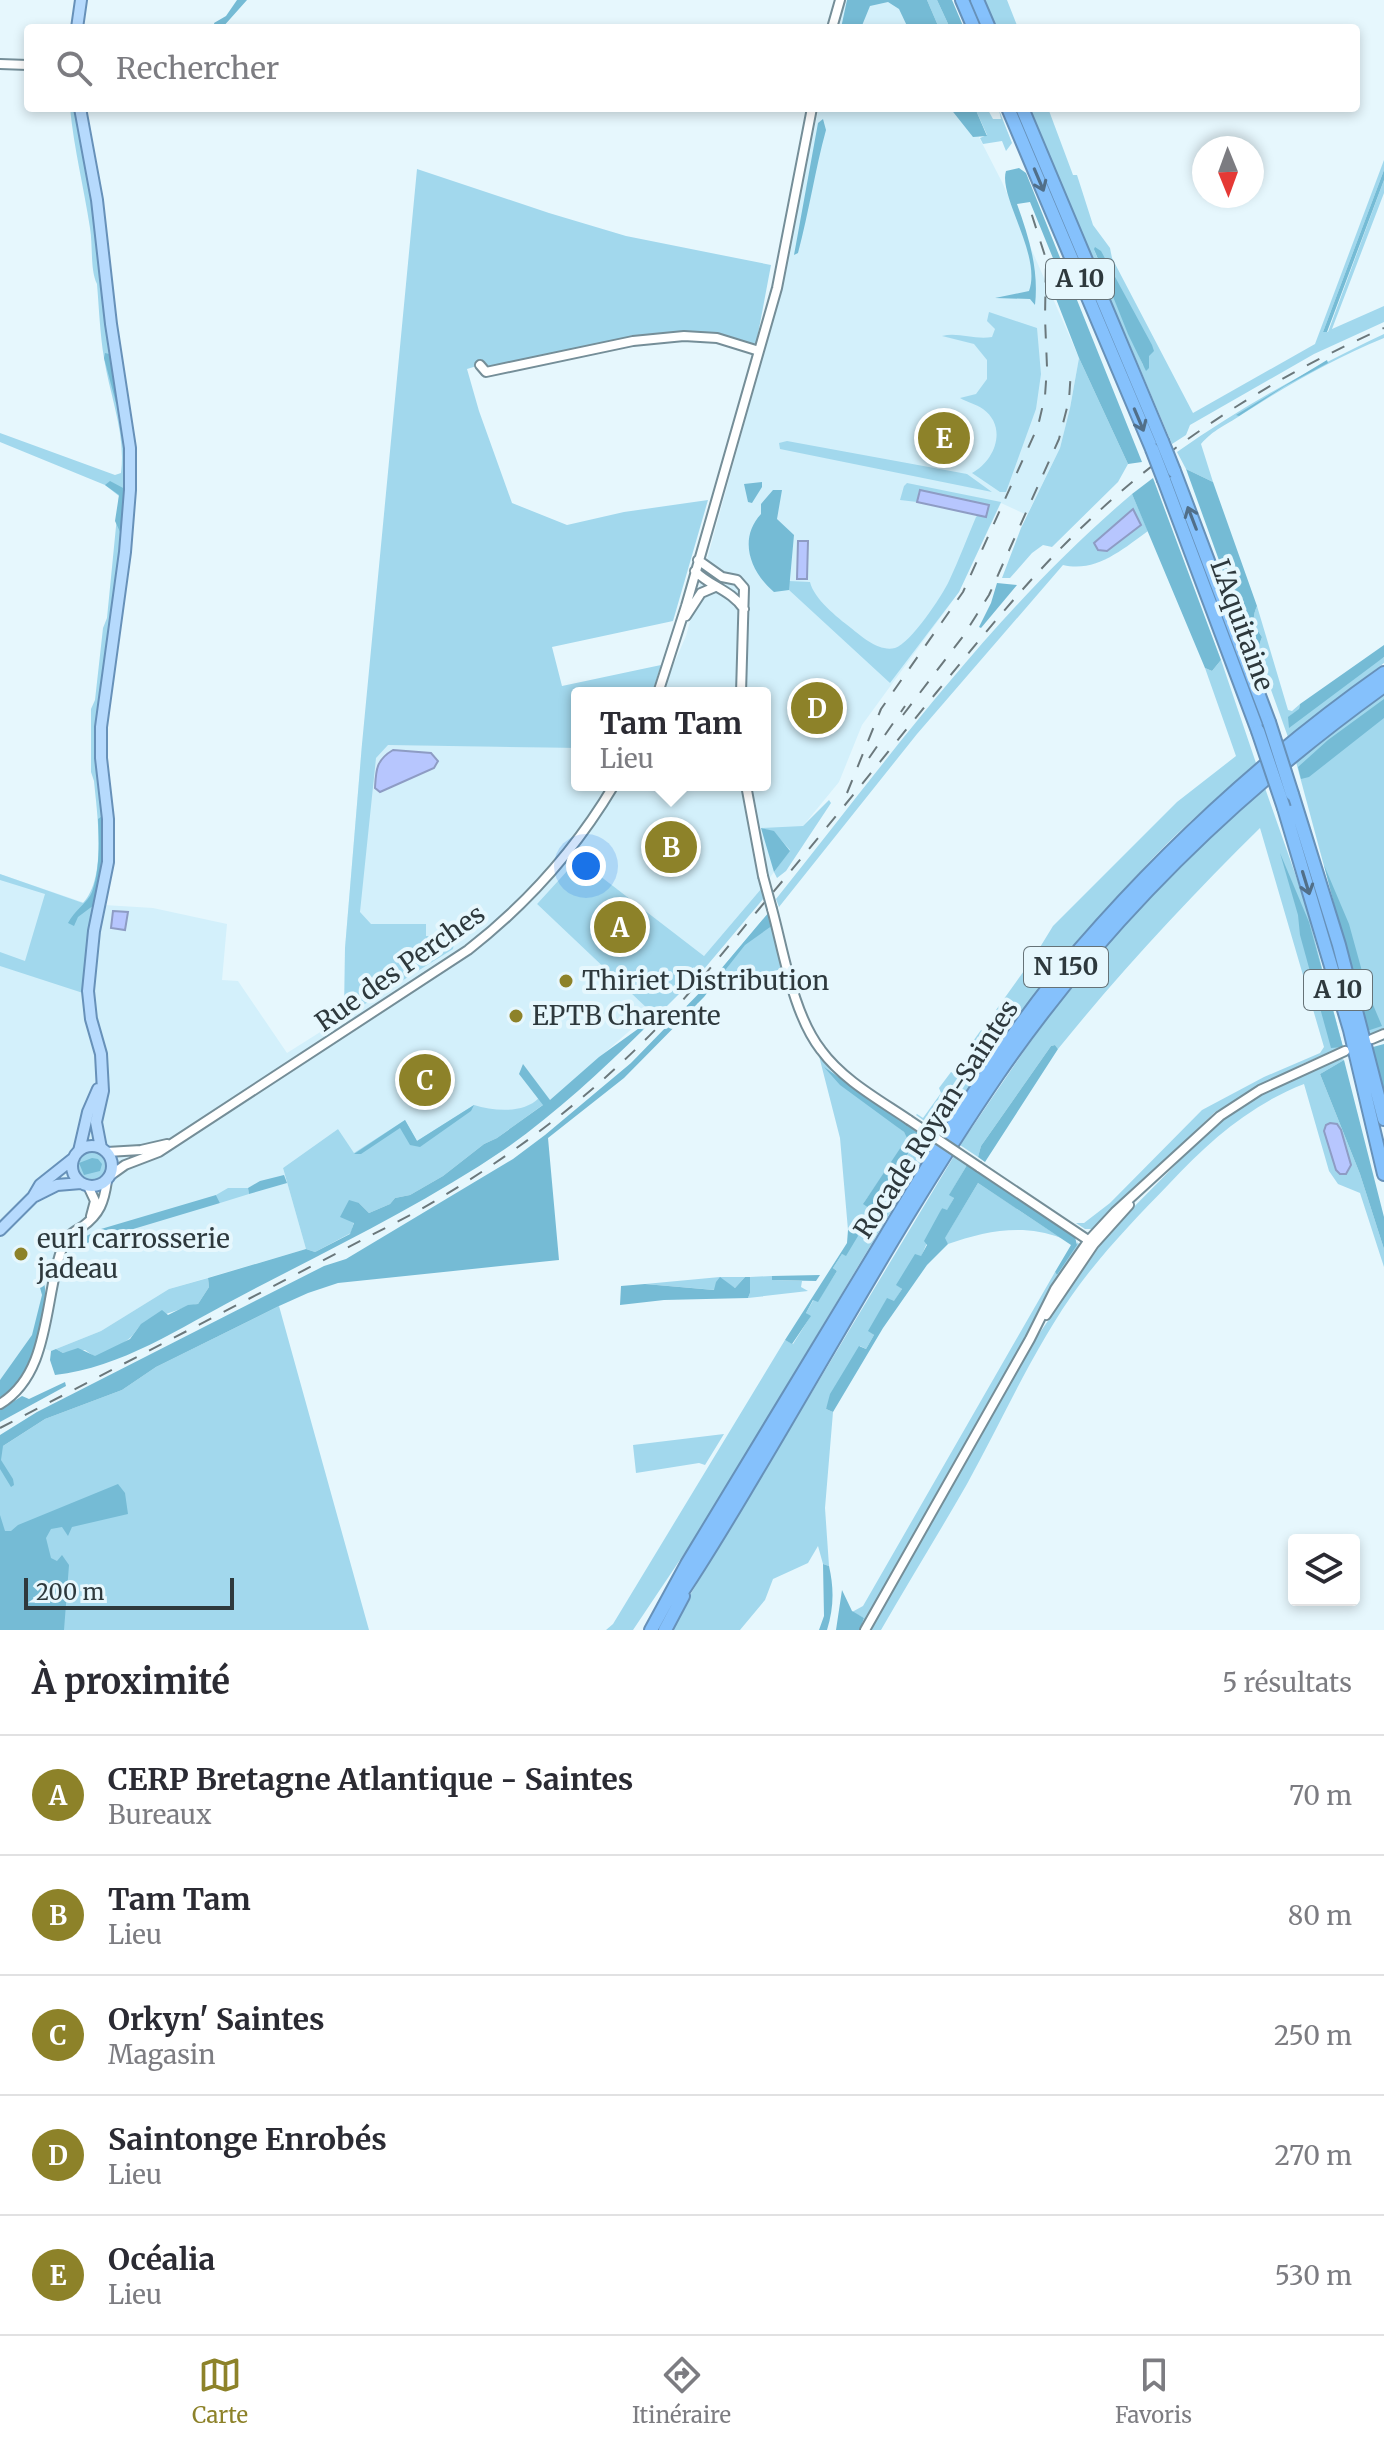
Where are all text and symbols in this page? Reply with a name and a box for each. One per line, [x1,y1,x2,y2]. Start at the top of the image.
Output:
search box [24,24,1360,112]
icon: search [52,46,96,90]
text: Rechercher [116,49,279,87]
north arrow [1192,136,1264,208]
one-way arrow [1032,167,1047,192]
road number: A 10 [1046,259,1114,299]
one-way arrow [1133,407,1148,432]
pin: E [918,408,970,468]
one-way arrow [1184,506,1198,531]
street label: L'Aquitaine [1203,554,1282,695]
pin: D [791,678,843,738]
popup [571,687,771,791]
text: Tam Tam [600,704,742,742]
text: Lieu [600,742,654,775]
pin: B [645,817,697,877]
your location [566,846,606,886]
one-way arrow [1300,870,1314,895]
street label: Rue des Perches [309,897,491,1038]
pin: A [594,897,646,957]
road number: N 150 [1024,947,1108,987]
place label: Thiriet Distribution [582,964,829,997]
road number: A 10 [1304,970,1372,1010]
marker: Thiriet Distribution [557,972,575,990]
street label: Rocade Royan-Saintes [846,993,1025,1244]
place label: EPTB Charente [532,999,720,1032]
marker: EPTB Charente [507,1007,525,1025]
pin: C [399,1050,451,1110]
place label: eurl carrosserie jadeau [36,1222,230,1285]
marker: eurl carrosserie jadeau [12,1245,30,1263]
map controls [1288,1534,1360,1606]
button: layers [1288,1534,1360,1606]
scale bar [24,1574,234,1610]
text: 200 m [36,1578,104,1606]
text: À proximité [32,1661,230,1703]
text: 5 résultats [1222,1666,1352,1699]
text: CERP Bretagne Atlantique - Saintes [108,1760,633,1798]
text: A [49,1779,67,1812]
text: 70 m [1289,1779,1352,1812]
text: Bureaux [108,1798,211,1831]
text: Tam Tam [108,1880,251,1918]
text: B [49,1899,67,1932]
text: 80 m [1288,1899,1352,1932]
text: Lieu [108,1918,162,1951]
text: Orkyn' Saintes [108,2000,325,2038]
text: C [49,2019,67,2052]
text: 250 m [1274,2019,1352,2052]
text: Magasin [108,2038,216,2071]
text: Saintonge Enrobés [108,2120,387,2158]
text: D [48,2139,68,2172]
text: 270 m [1275,2139,1352,2172]
text: Lieu [108,2158,162,2191]
text: Océalia [108,2240,215,2278]
text: E [50,2259,66,2292]
text: 530 m [1275,2259,1352,2292]
text: Lieu [108,2278,162,2311]
tab: Carte [192,2353,248,2429]
tab: Itinéraire [632,2353,731,2429]
tab: Favoris [1115,2353,1192,2429]

